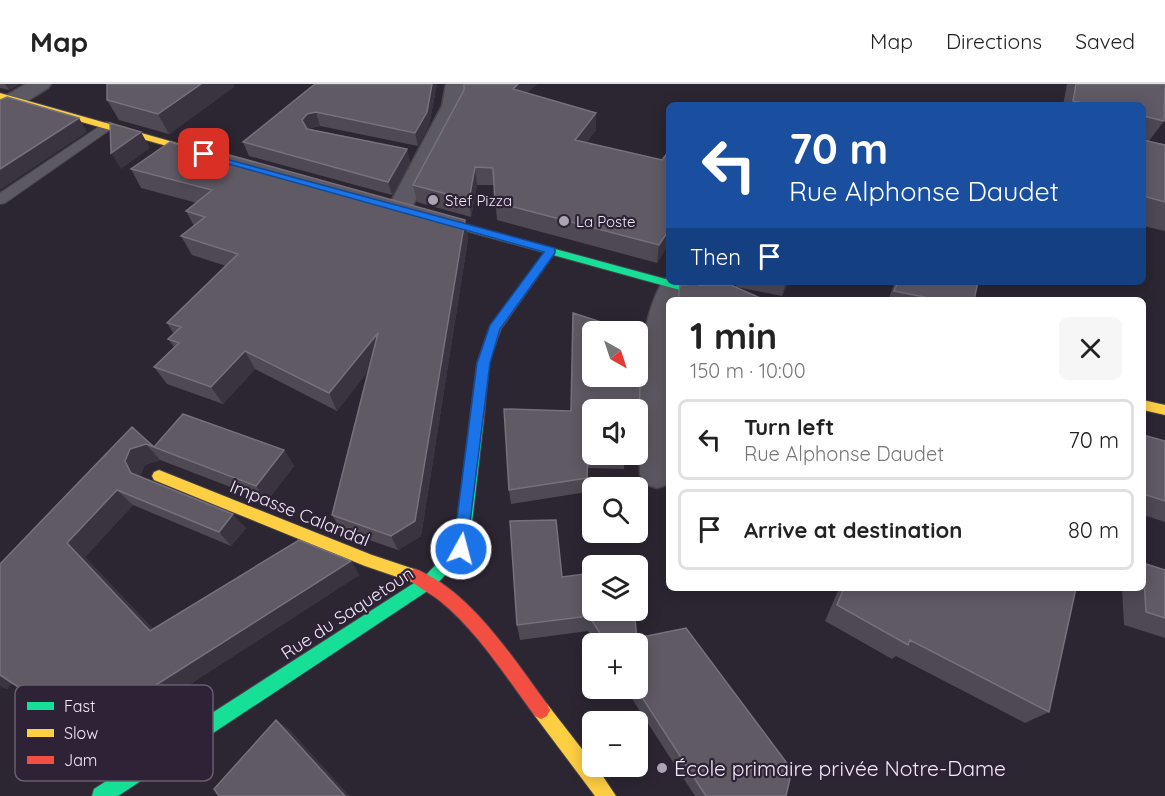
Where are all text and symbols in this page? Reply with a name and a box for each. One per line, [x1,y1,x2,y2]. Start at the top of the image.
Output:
text: Map [30,24,88,59]
text: Map [870,28,913,54]
text: Directions [946,28,1042,54]
text: Saved [1075,28,1135,54]
text: 70 m [789,122,888,175]
icon: left [690,126,768,204]
pin [178,128,229,179]
icon: arrive [187,137,220,170]
text: Rue Alphonse Daudet [789,174,1059,208]
place label: Stef Pizza [445,191,512,210]
marker: Stef Pizza [426,193,440,207]
place label: La Poste [576,212,636,231]
marker: La Poste [557,214,571,228]
icon: arrive [753,240,786,273]
text: Then [690,243,741,271]
text: 1 min [690,313,777,358]
button: close [1059,317,1122,380]
north arrow [582,321,648,387]
map controls [582,321,648,777]
text: 150 m · 10:00 [690,358,806,383]
button: sound [582,399,648,465]
text: Turn left [744,413,834,441]
icon: left [693,423,726,456]
text: 70 m [1069,426,1119,454]
text: Rue Alphonse Daudet [744,441,944,466]
street label: Impasse Calandal [227,474,373,552]
button: search [582,477,648,543]
icon: arrive [693,513,726,546]
text: Arrive at destination [744,516,962,544]
text: 80 m [1068,516,1119,544]
position arrow [429,517,493,581]
button: layers [582,555,648,621]
street label: Rue du Saquetoun [276,562,418,664]
button: + [582,633,648,699]
legend [15,685,213,781]
text: Fast [64,696,95,716]
button: − [582,711,648,777]
text: Slow [64,723,98,743]
text: Jam [64,750,97,770]
place label: École primaire privée Notre-Dame [674,755,1006,781]
marker: École primaire privée Notre-Dame [655,761,669,775]

